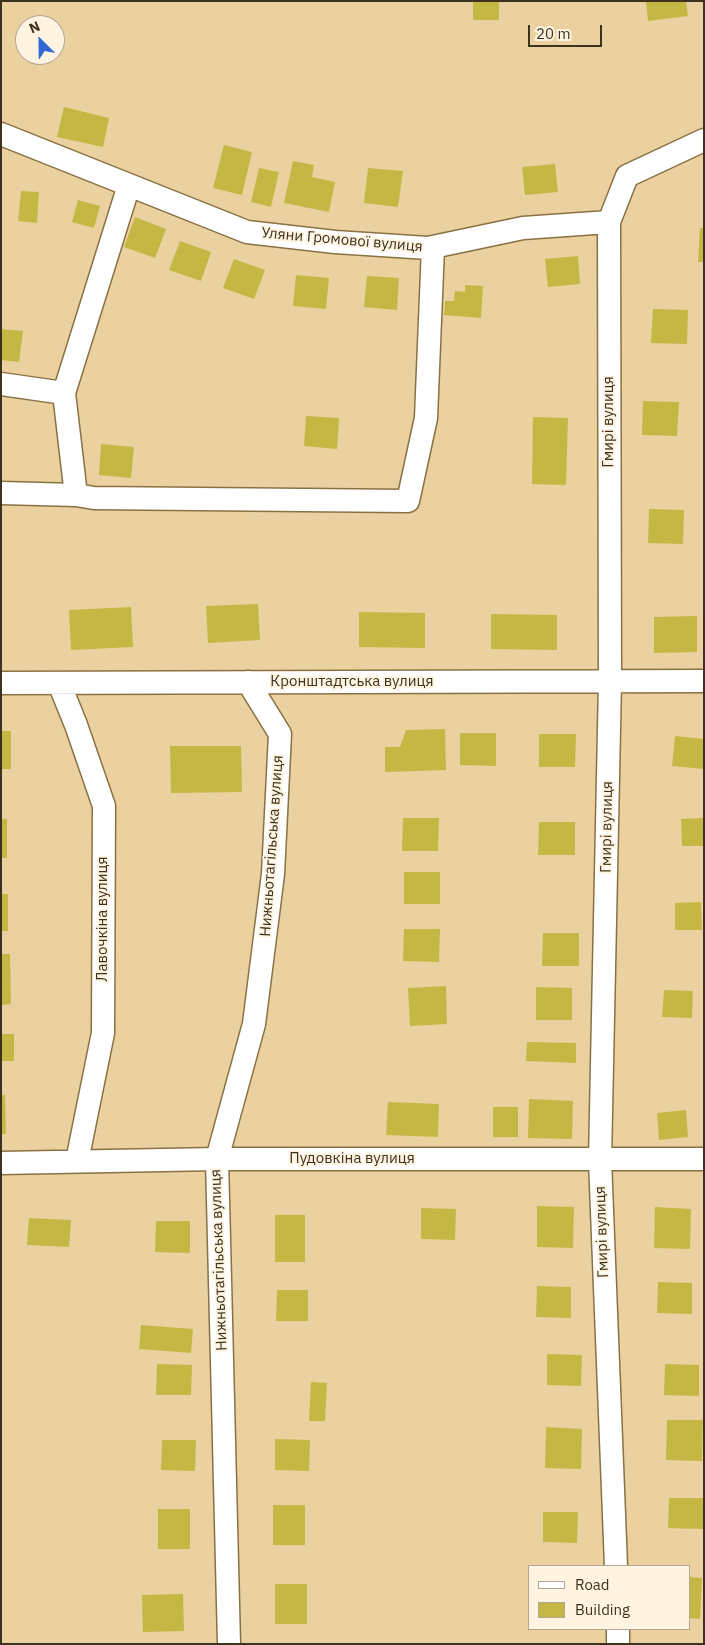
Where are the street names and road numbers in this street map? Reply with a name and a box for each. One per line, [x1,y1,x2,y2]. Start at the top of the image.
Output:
street label: Уляни Громової вулиця [260,224,424,256]
street label: Гмирі вулиця [600,376,618,468]
street label: Кронштадтська вулиця [270,673,434,691]
street label: Нижньотагільська вулиця [257,755,287,937]
street label: Гмирі вулиця [597,781,617,873]
street label: Лавочкіна вулиця [94,856,112,982]
street label: Пудовкіна вулиця [289,1150,415,1168]
street label: Нижньотагільська вулиця [207,1169,231,1351]
street label: Гмирі вулиця [591,1186,613,1278]

